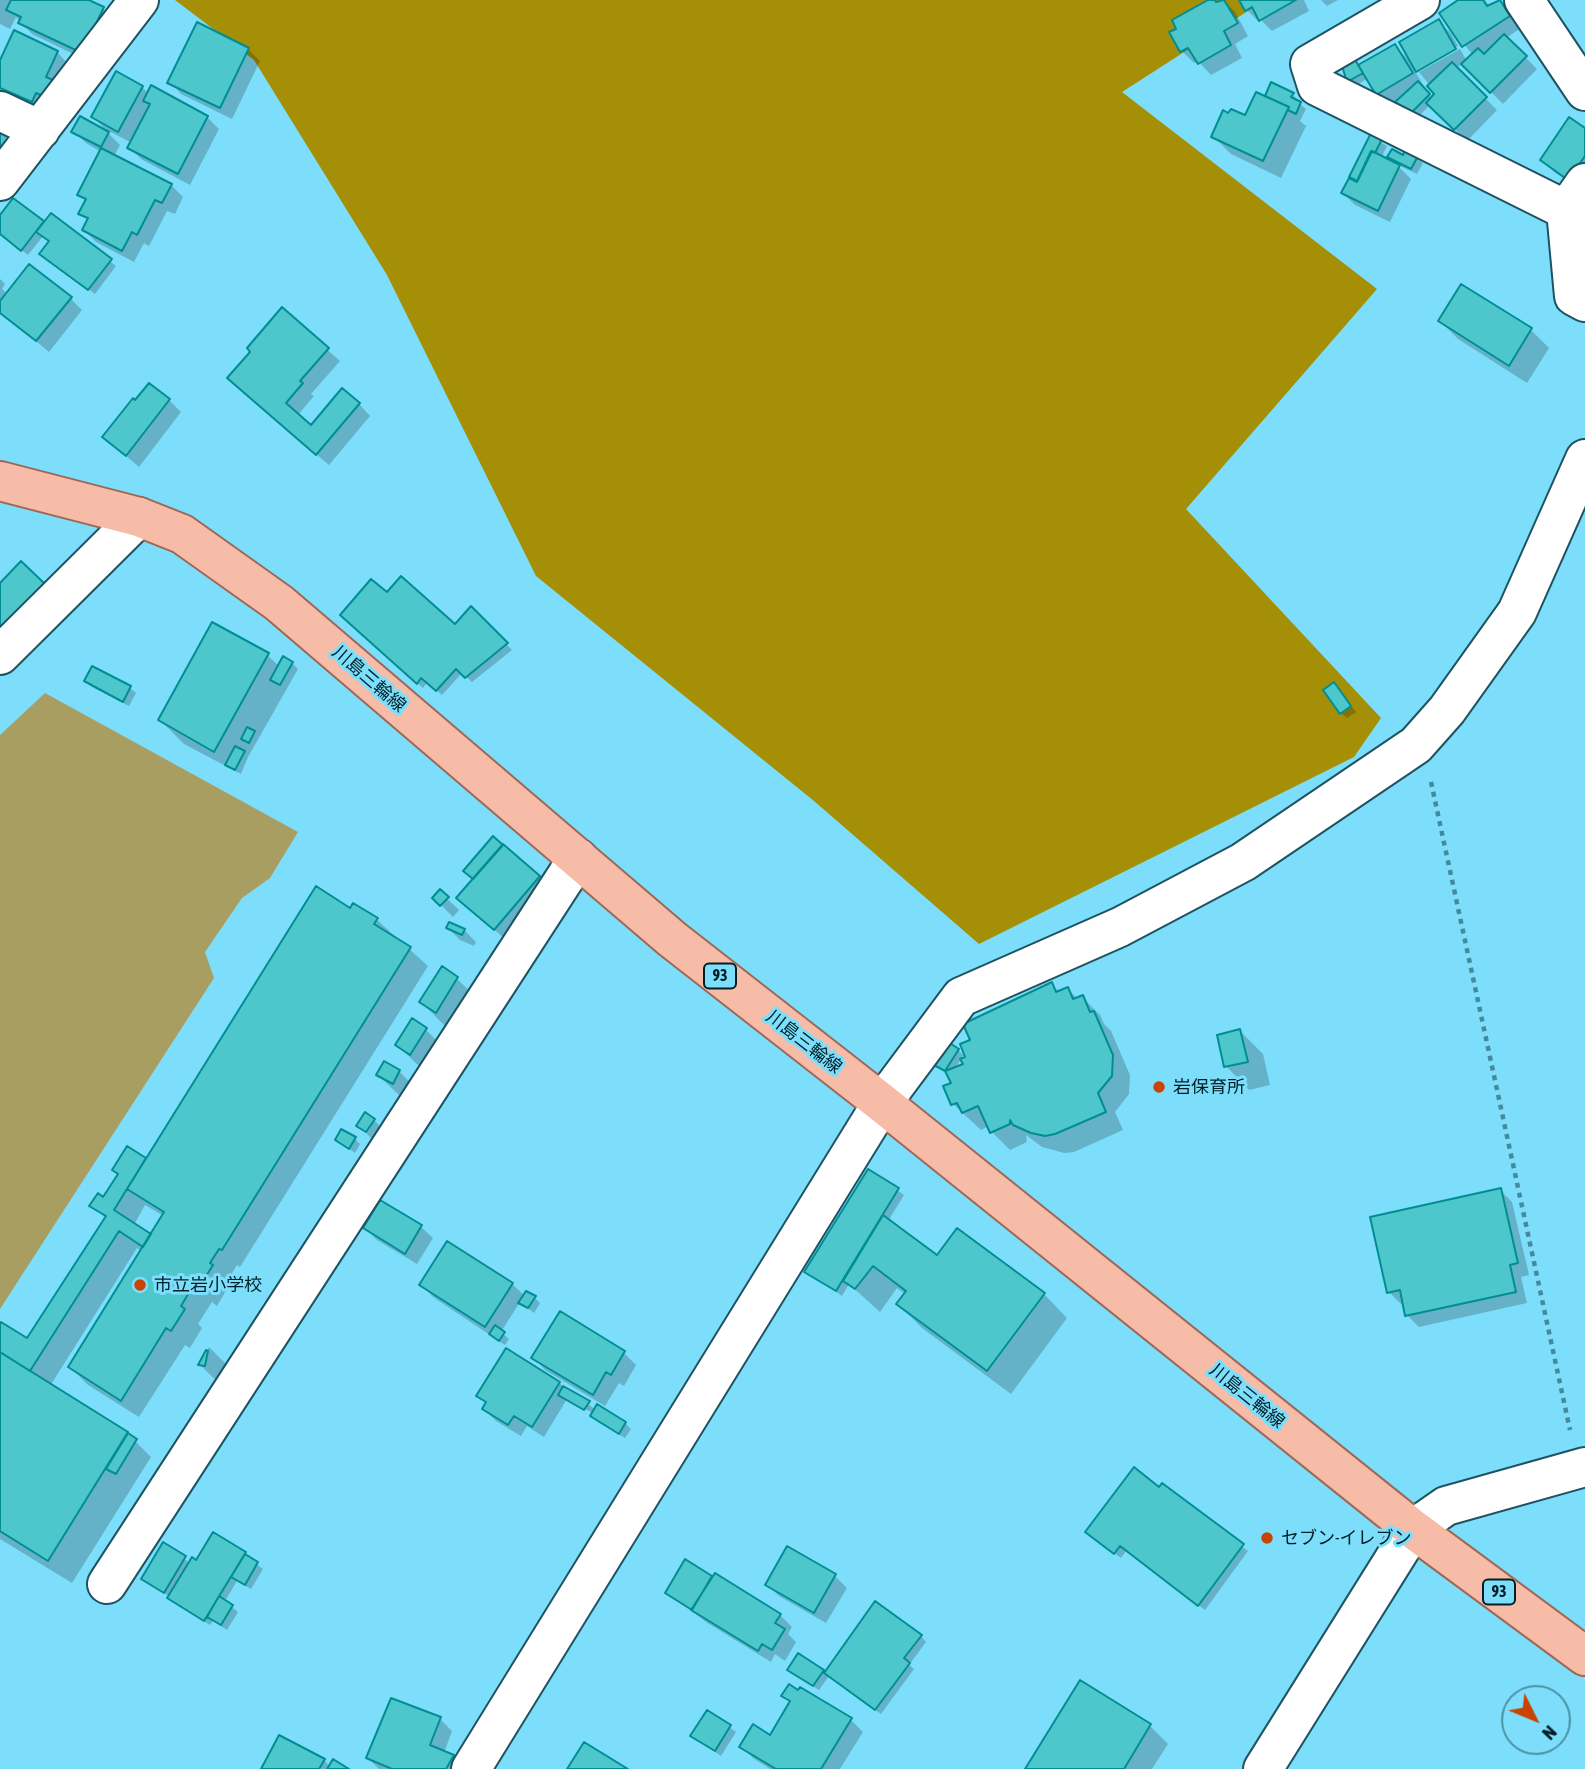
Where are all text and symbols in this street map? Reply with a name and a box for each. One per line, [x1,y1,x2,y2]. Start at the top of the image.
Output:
street label: 川島三輪線 [328,641,410,717]
road number: 93 [704,964,736,988]
street label: 川島三輪線 [762,1006,846,1078]
place label: 岩保育所 [1173,1076,1245,1098]
marker: 岩保育所 [1151,1079,1167,1095]
place label: 市立岩小学校 [154,1274,262,1296]
marker: 市立岩小学校 [132,1277,148,1293]
street label: 川島三輪線 [1205,1359,1289,1433]
place label: セブン-イレブン [1281,1527,1411,1549]
marker: セブン-イレブン [1259,1530,1275,1546]
road number: 93 [1483,1580,1515,1604]
north arrow [1501,1685,1571,1755]
text: N [1538,1721,1562,1745]

